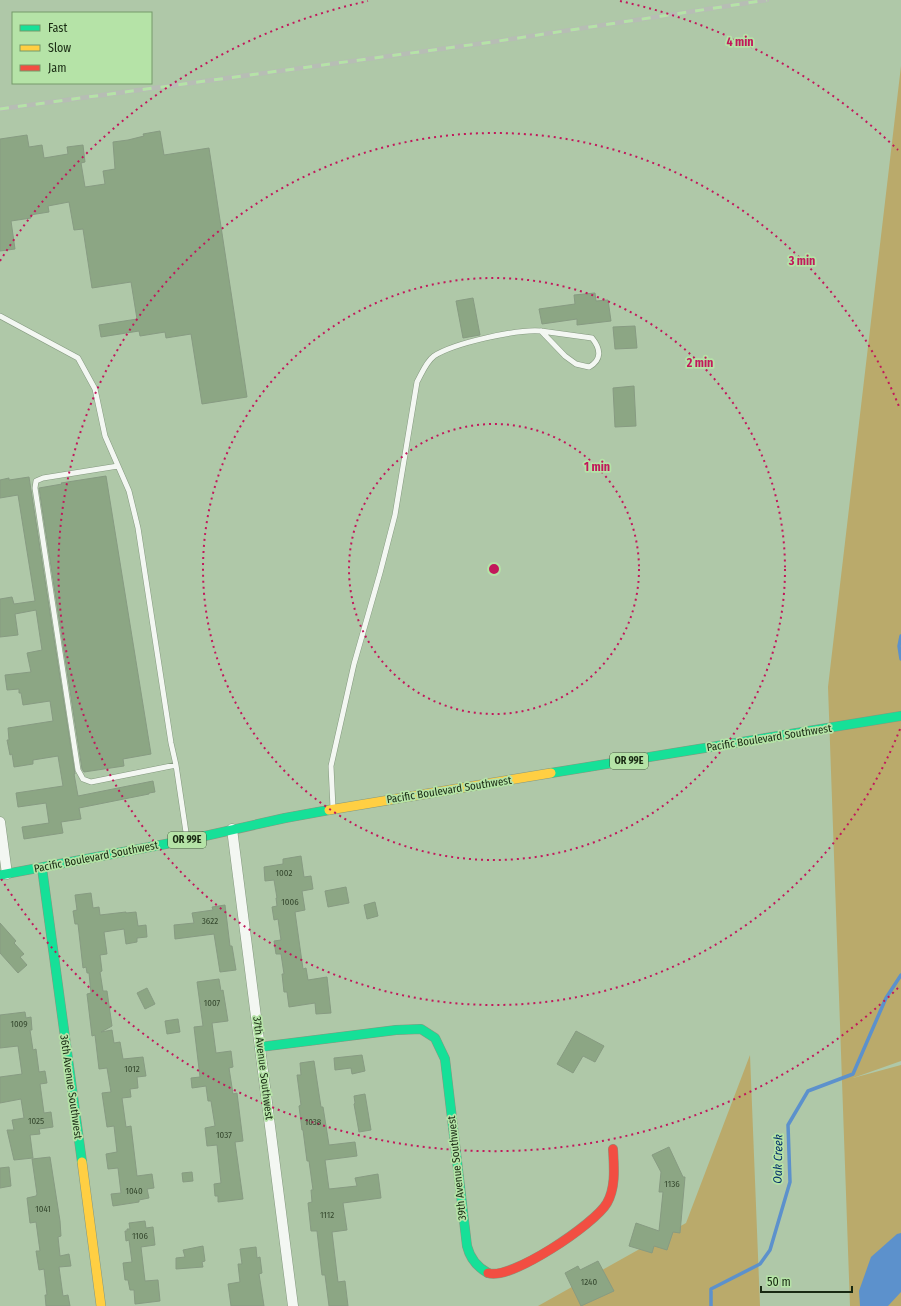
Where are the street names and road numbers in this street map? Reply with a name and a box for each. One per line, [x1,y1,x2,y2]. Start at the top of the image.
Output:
street label: Pacific Boulevard Southwest [706,722,833,754]
road number: OR 99E [610,753,648,769]
street label: Pacific Boulevard Southwest [386,774,513,806]
road number: OR 99E [168,832,206,848]
street label: Pacific Boulevard Southwest [33,838,160,875]
street label: 37th Avenue Southwest [250,1015,276,1121]
street label: 36th Avenue Southwest [57,1034,85,1140]
street label: 39th Avenue Southwest [445,1115,469,1221]

